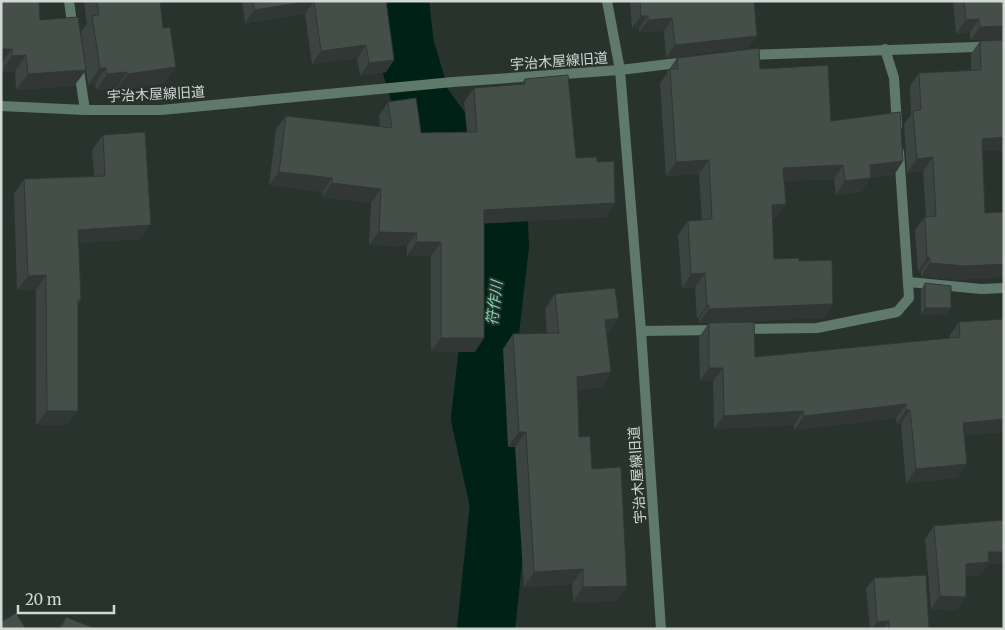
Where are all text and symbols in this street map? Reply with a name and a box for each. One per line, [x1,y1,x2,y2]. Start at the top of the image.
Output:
street label: 宇治木屋線旧道 [509,49,609,73]
street label: 宇治木屋線旧道 [107,82,205,106]
water label: 符作川 [482,278,506,326]
street label: 宇治木屋線旧道 [625,425,649,525]
scale bar [18,582,114,614]
text: 20 m [25,590,62,609]

